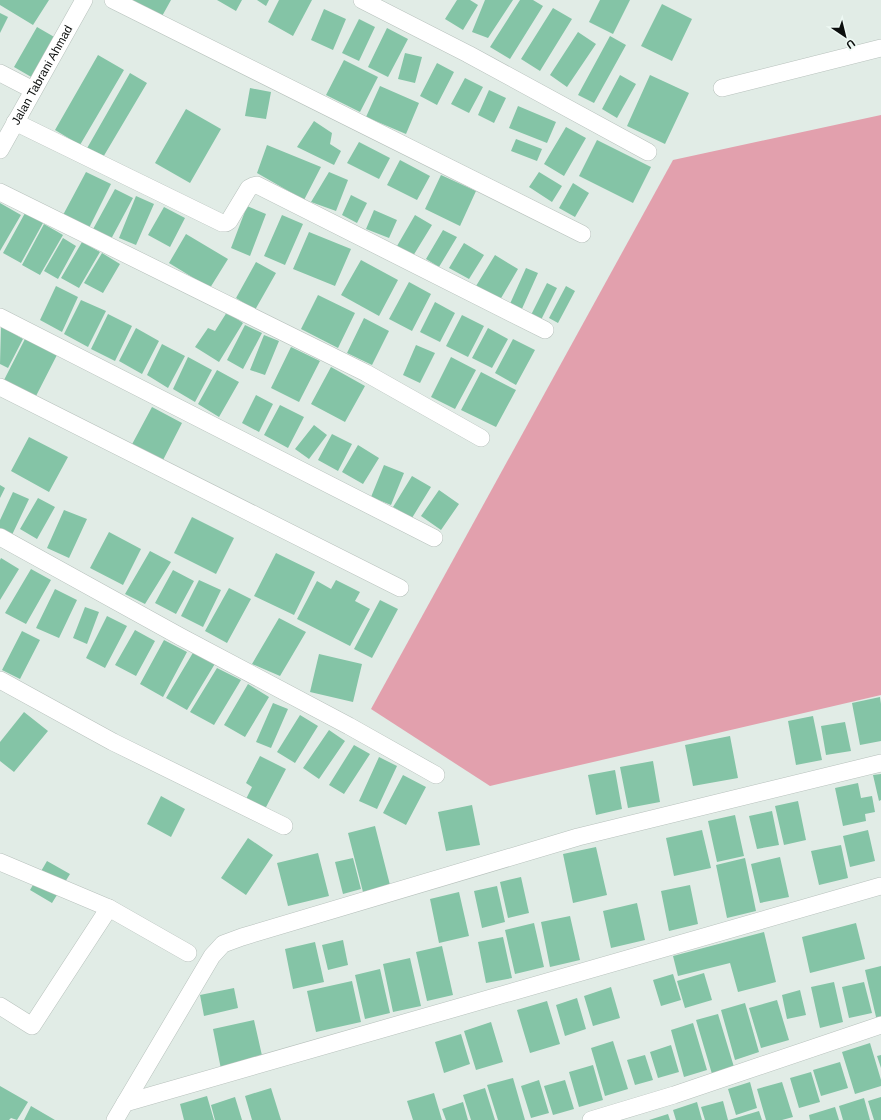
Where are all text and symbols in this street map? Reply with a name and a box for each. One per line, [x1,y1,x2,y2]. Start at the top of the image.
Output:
north arrow [825,16,865,56]
street label: Jalan Tabrani Ahmad [9,23,75,127]
text: U [844,37,857,51]

